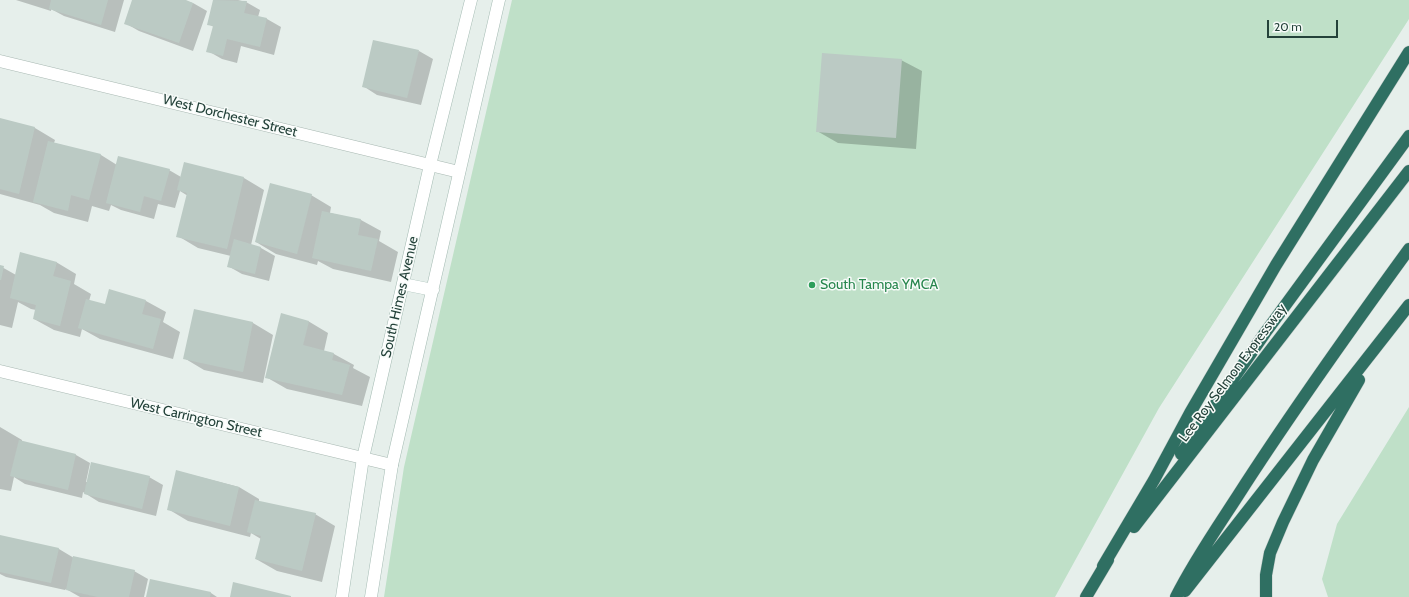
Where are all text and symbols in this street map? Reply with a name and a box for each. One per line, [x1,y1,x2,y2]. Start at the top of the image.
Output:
scale bar [1269,12,1340,38]
text: 20 m [1274,19,1302,34]
street label: West Dorchester Street [161,91,299,141]
street label: South Himes Avenue [378,235,422,359]
place label: South Tampa YMCA [820,277,938,293]
marker: South Tampa YMCA [807,280,817,290]
street label: Lee Roy Selmon Expressway [1176,301,1290,445]
street label: West Carrington Street [128,395,264,441]

